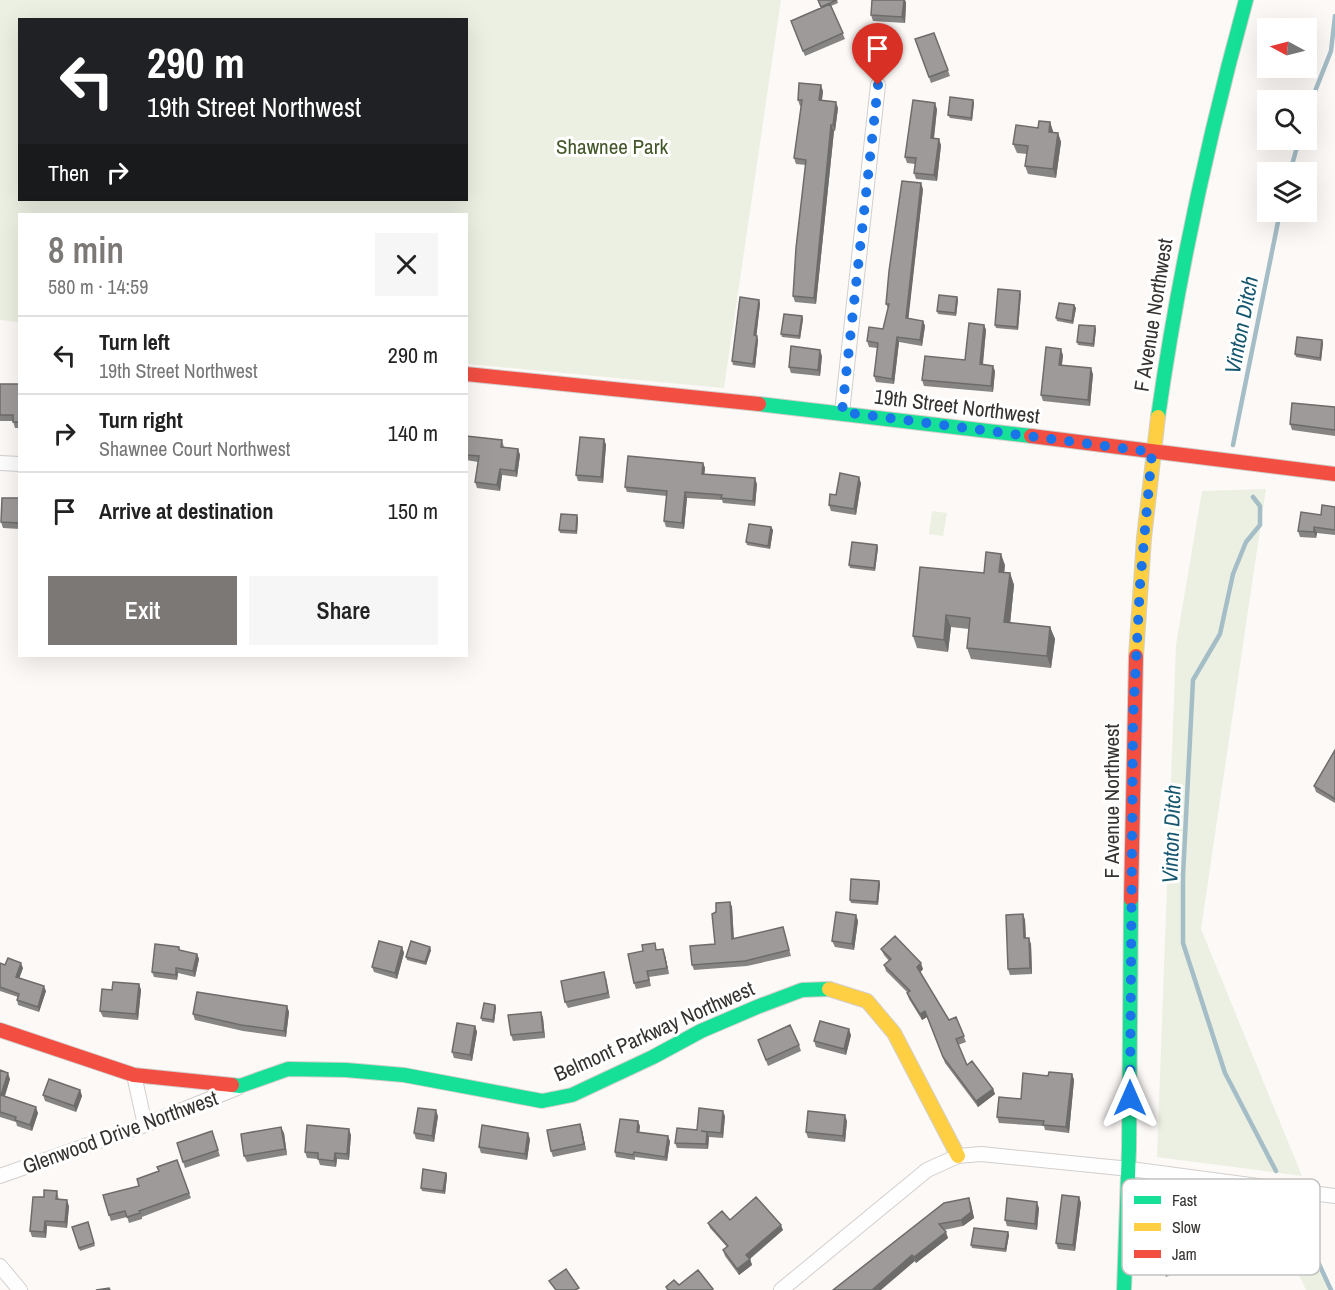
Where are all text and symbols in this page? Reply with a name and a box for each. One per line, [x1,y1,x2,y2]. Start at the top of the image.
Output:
north arrow [1257,18,1317,78]
map controls [1257,18,1317,222]
pin [852,23,903,85]
icon: arrive [861,32,894,65]
text: 290 m [147,35,245,91]
icon: left [48,42,126,120]
text: 19th Street Northwest [147,89,361,125]
button: search [1257,90,1317,150]
park label: Shawnee Park [556,132,668,161]
icon: right [101,156,134,189]
text: Then [48,158,89,188]
button: layers [1257,162,1317,222]
text: 8 min [48,226,124,274]
button: close [375,233,438,296]
street label: F Avenue Northwest [1127,236,1179,394]
text: 580 m · 14:59 [48,273,148,300]
water label: Vinton Ditch [1217,274,1265,376]
text: Turn left [99,327,170,357]
icon: left [48,339,81,372]
text: 290 m [388,340,438,370]
text: 19th Street Northwest [99,357,258,384]
street label: 19th Street Northwest [873,381,1042,431]
text: Turn right [99,405,183,435]
icon: right [48,417,81,450]
text: 140 m [388,418,438,448]
text: Shawnee Court Northwest [99,435,290,462]
icon: arrive [48,495,81,528]
text: Arrive at destination [99,496,273,526]
text: 150 m [388,496,438,526]
button: Exit [48,576,237,645]
button: Share [249,576,438,645]
street label: F Avenue Northwest [1097,723,1126,878]
water label: Vinton Ditch [1154,784,1188,884]
street label: Belmont Parkway Northwest [549,974,759,1088]
position arrow [1098,1066,1162,1130]
street label: Glenwood Drive Northwest [18,1083,222,1181]
legend [1122,1179,1320,1275]
text: Fast [1172,1189,1197,1211]
text: Slow [1172,1216,1201,1238]
text: Jam [1172,1243,1197,1265]

